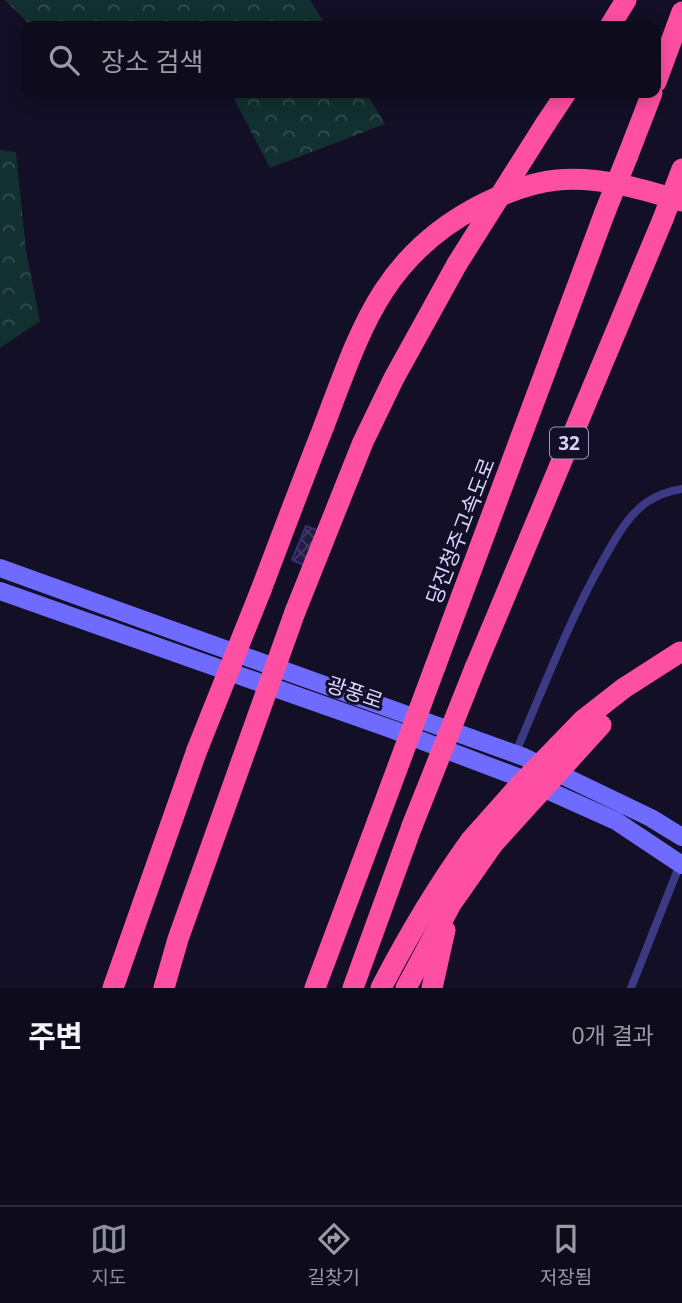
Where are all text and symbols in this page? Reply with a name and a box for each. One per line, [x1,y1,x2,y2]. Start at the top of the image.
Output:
search box [21,21,661,98]
icon: search [45,41,83,79]
text: 장소 검색 [101,43,203,79]
road number: 32 [550,428,588,458]
street label: 당진청주고속도로 [419,454,501,608]
street label: 광풍로 [323,669,387,715]
text: 주변 [28,1015,83,1056]
text: 0개 결과 [571,1019,654,1051]
tab: 지도 [90,1220,128,1290]
tab: 길찾기 [308,1220,360,1290]
tab: 저장됨 [540,1220,592,1290]

